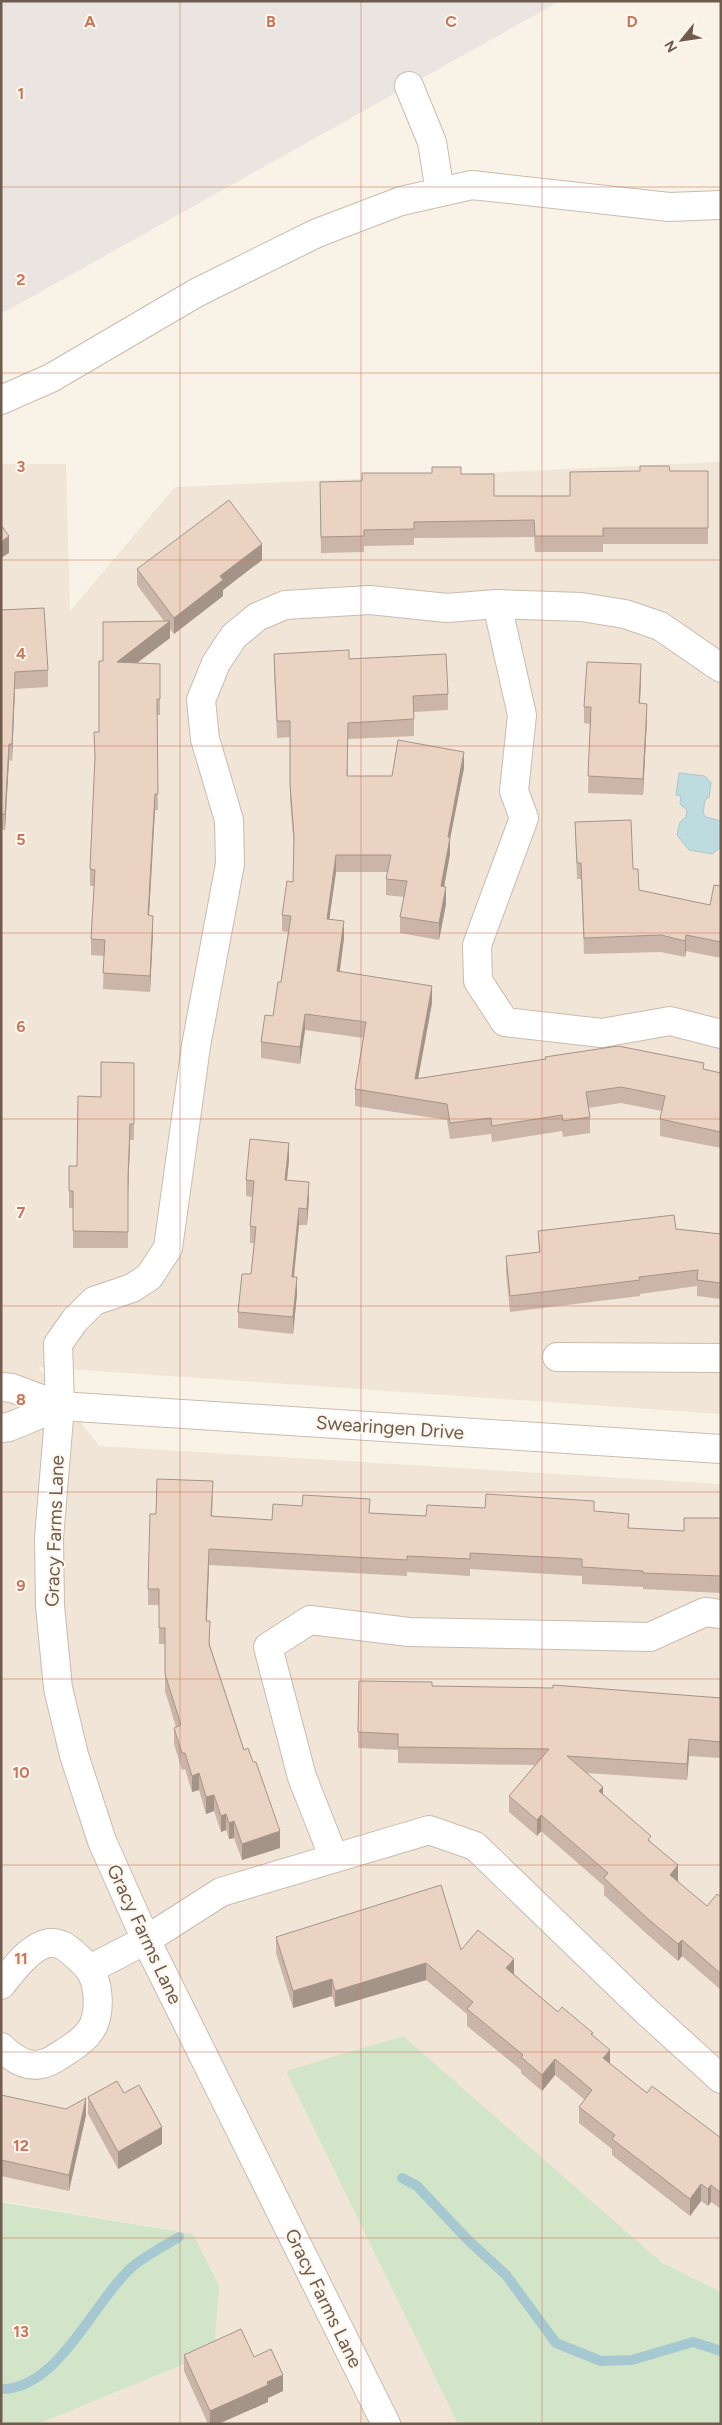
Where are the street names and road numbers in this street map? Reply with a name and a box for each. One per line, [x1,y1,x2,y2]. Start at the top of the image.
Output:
street label: Swearingen Drive [315,1411,465,1444]
street label: Gracy Farms Lane [40,1455,69,1607]
street label: Gracy Farms Lane [102,1861,187,2008]
street label: Gracy Farms Lane [280,2225,367,2372]

